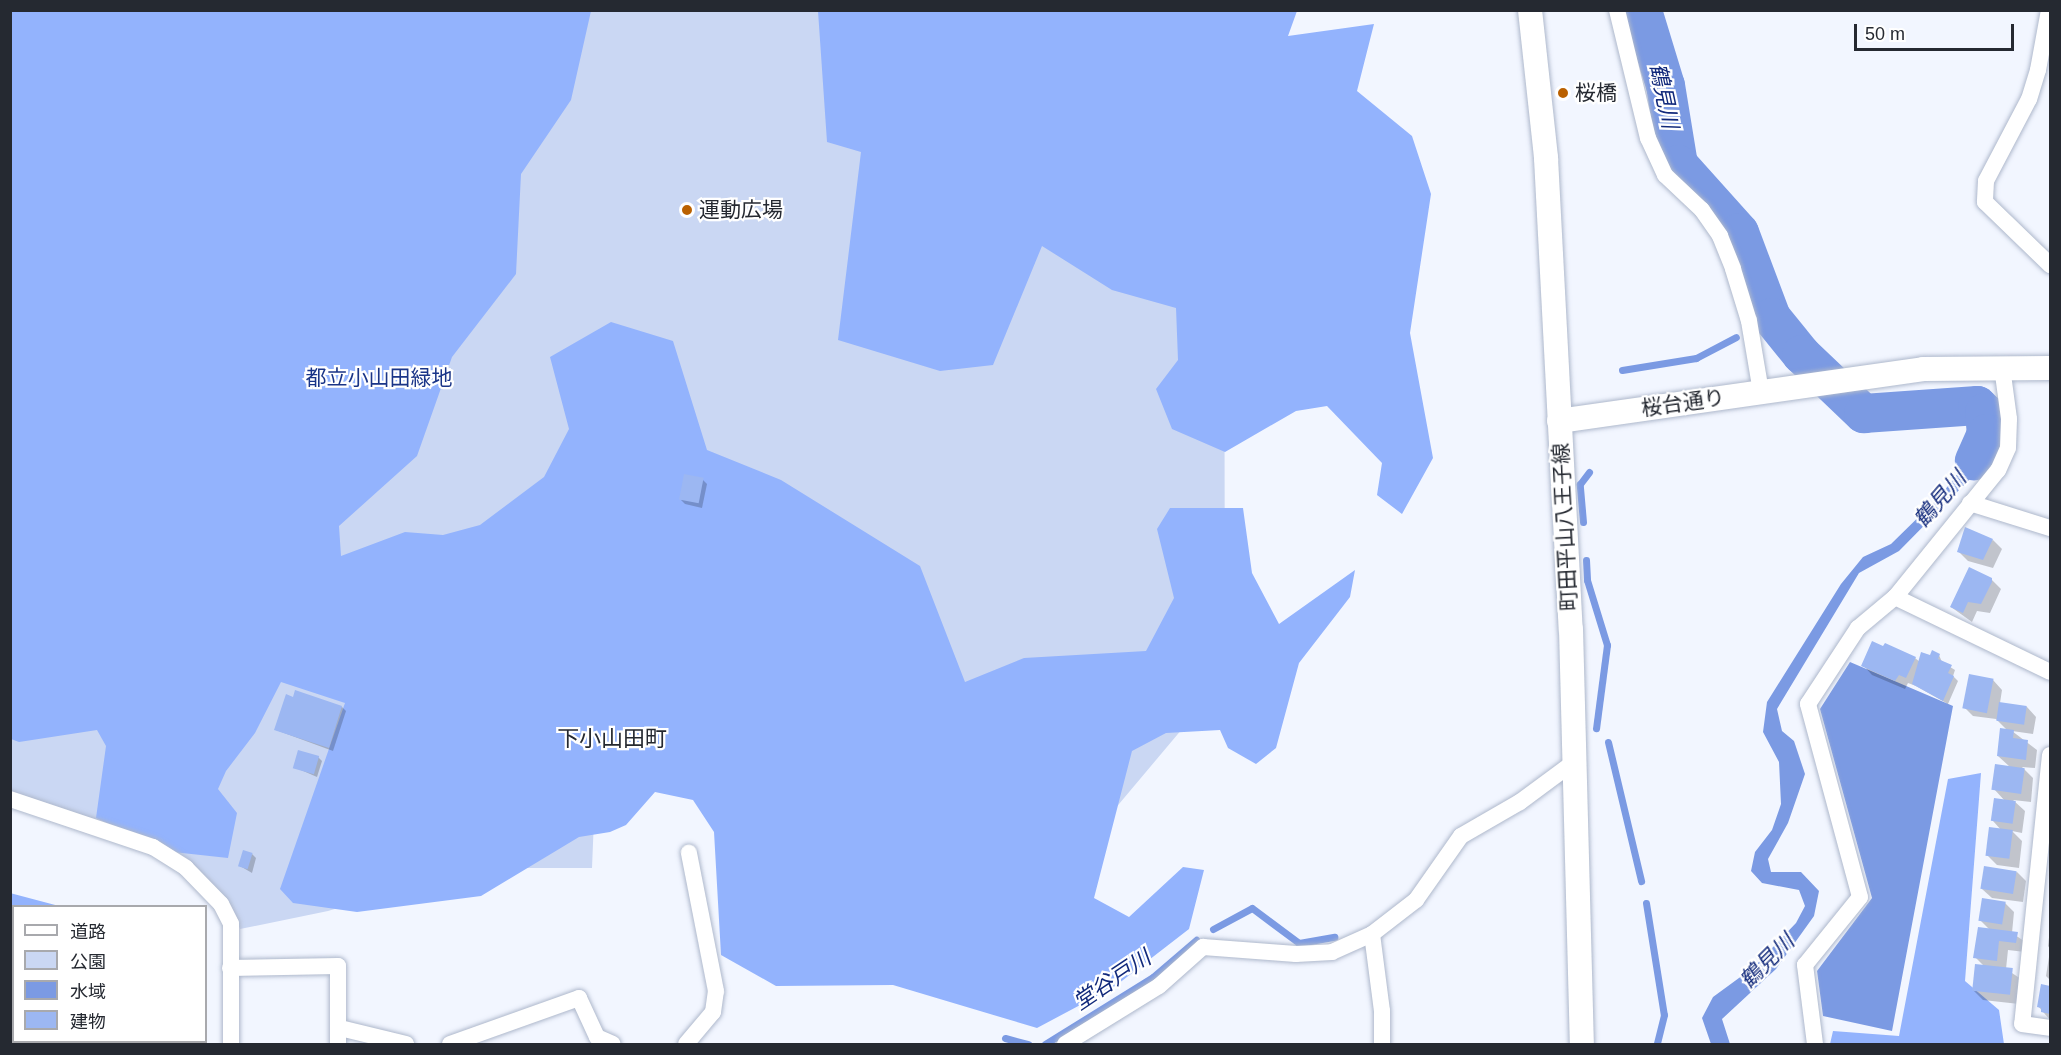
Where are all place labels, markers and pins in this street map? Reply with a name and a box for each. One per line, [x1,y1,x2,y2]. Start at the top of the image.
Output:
place label: 桜橋 [1575,80,1617,106]
marker: 桜橋 [1556,86,1570,100]
place label: 運動広場 [699,197,783,223]
marker: 運動広場 [680,203,694,217]

